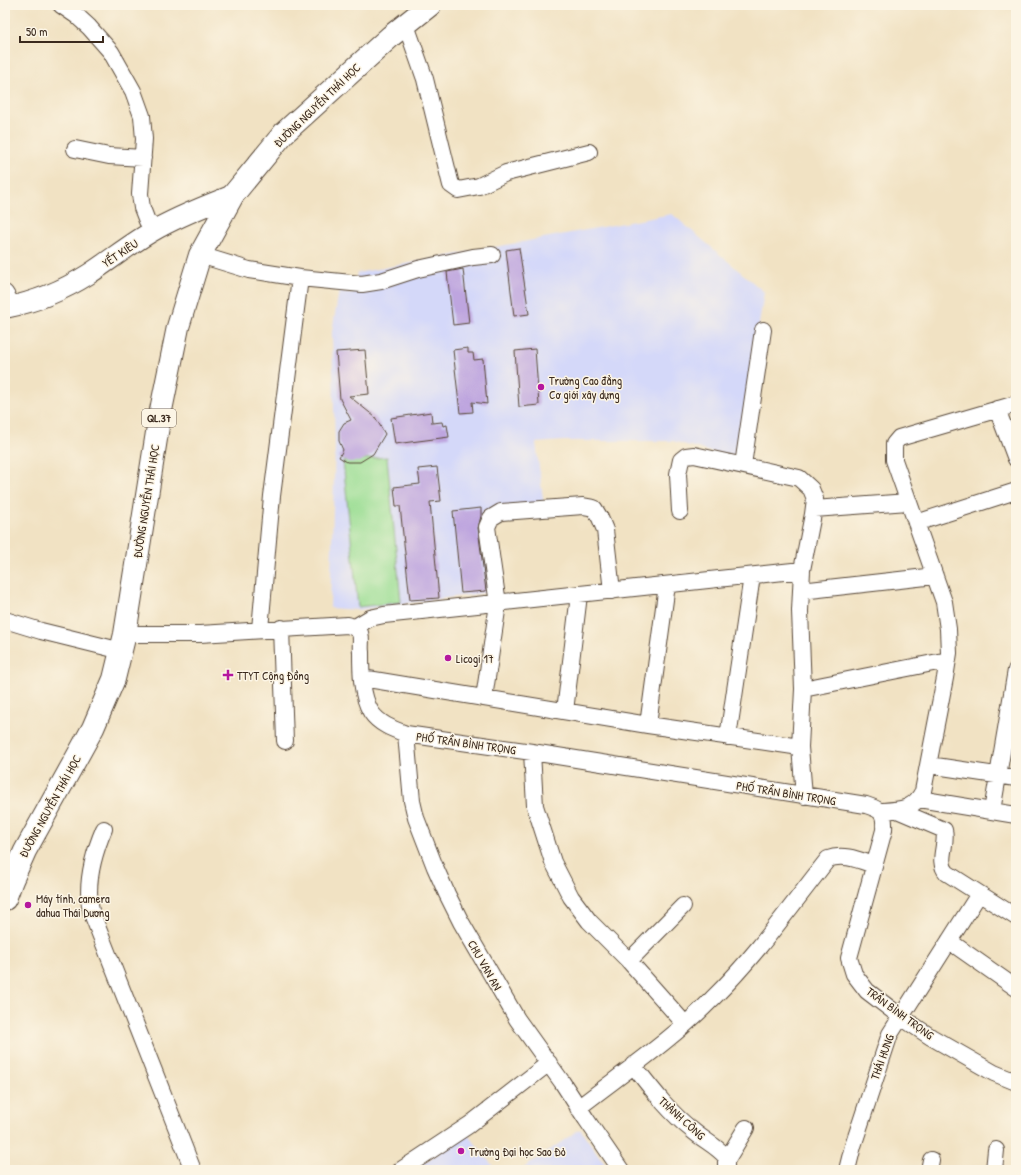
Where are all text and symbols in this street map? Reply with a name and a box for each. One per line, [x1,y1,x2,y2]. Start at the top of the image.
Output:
scale bar [20,18,103,44]
text: 50 m [26,23,47,40]
street label: ĐƯỜNG NGUYỄN THÁI HỌC [270,59,364,151]
street label: YẾT KIÊU [99,235,142,271]
place label: Trường Cao đẳng Cơ giới xây dựng [549,372,622,403]
marker: Trường Cao đẳng Cơ giới xây dựng [536,382,546,392]
road number: QL.37 [142,409,176,427]
street label: ĐƯỜNG NGUYỄN THÁI HỌC [129,443,163,559]
place label: Licogi 17 [456,650,494,667]
marker: Licogi 17 [443,653,453,663]
place label: TTYT Cộng Đồng [237,667,309,684]
marker: TTYT Cộng Đồng [222,669,234,681]
street label: PHỐ TRẦN BÌNH TRỌNG [415,728,517,758]
street label: ĐƯỜNG NGUYỄN THÁI HỌC [15,751,85,860]
street label: PHỐ TRẦN BÌNH TRỌNG [735,777,837,809]
place label: Máy tính, camera dahua Thái Dương [36,890,110,921]
marker: Máy tính, camera dahua Thái Dương [23,900,33,910]
street label: CHU VAN AN [464,937,506,993]
street label: TRẦN BÌNH TRỌNG [863,983,937,1043]
street label: THÁI HƯNG [866,1032,898,1082]
street label: THÀNH CÔNG [655,1093,709,1144]
place label: Trường Đại học Sao Đỏ [469,1143,566,1160]
marker: Trường Đại học Sao Đỏ [456,1146,466,1156]

